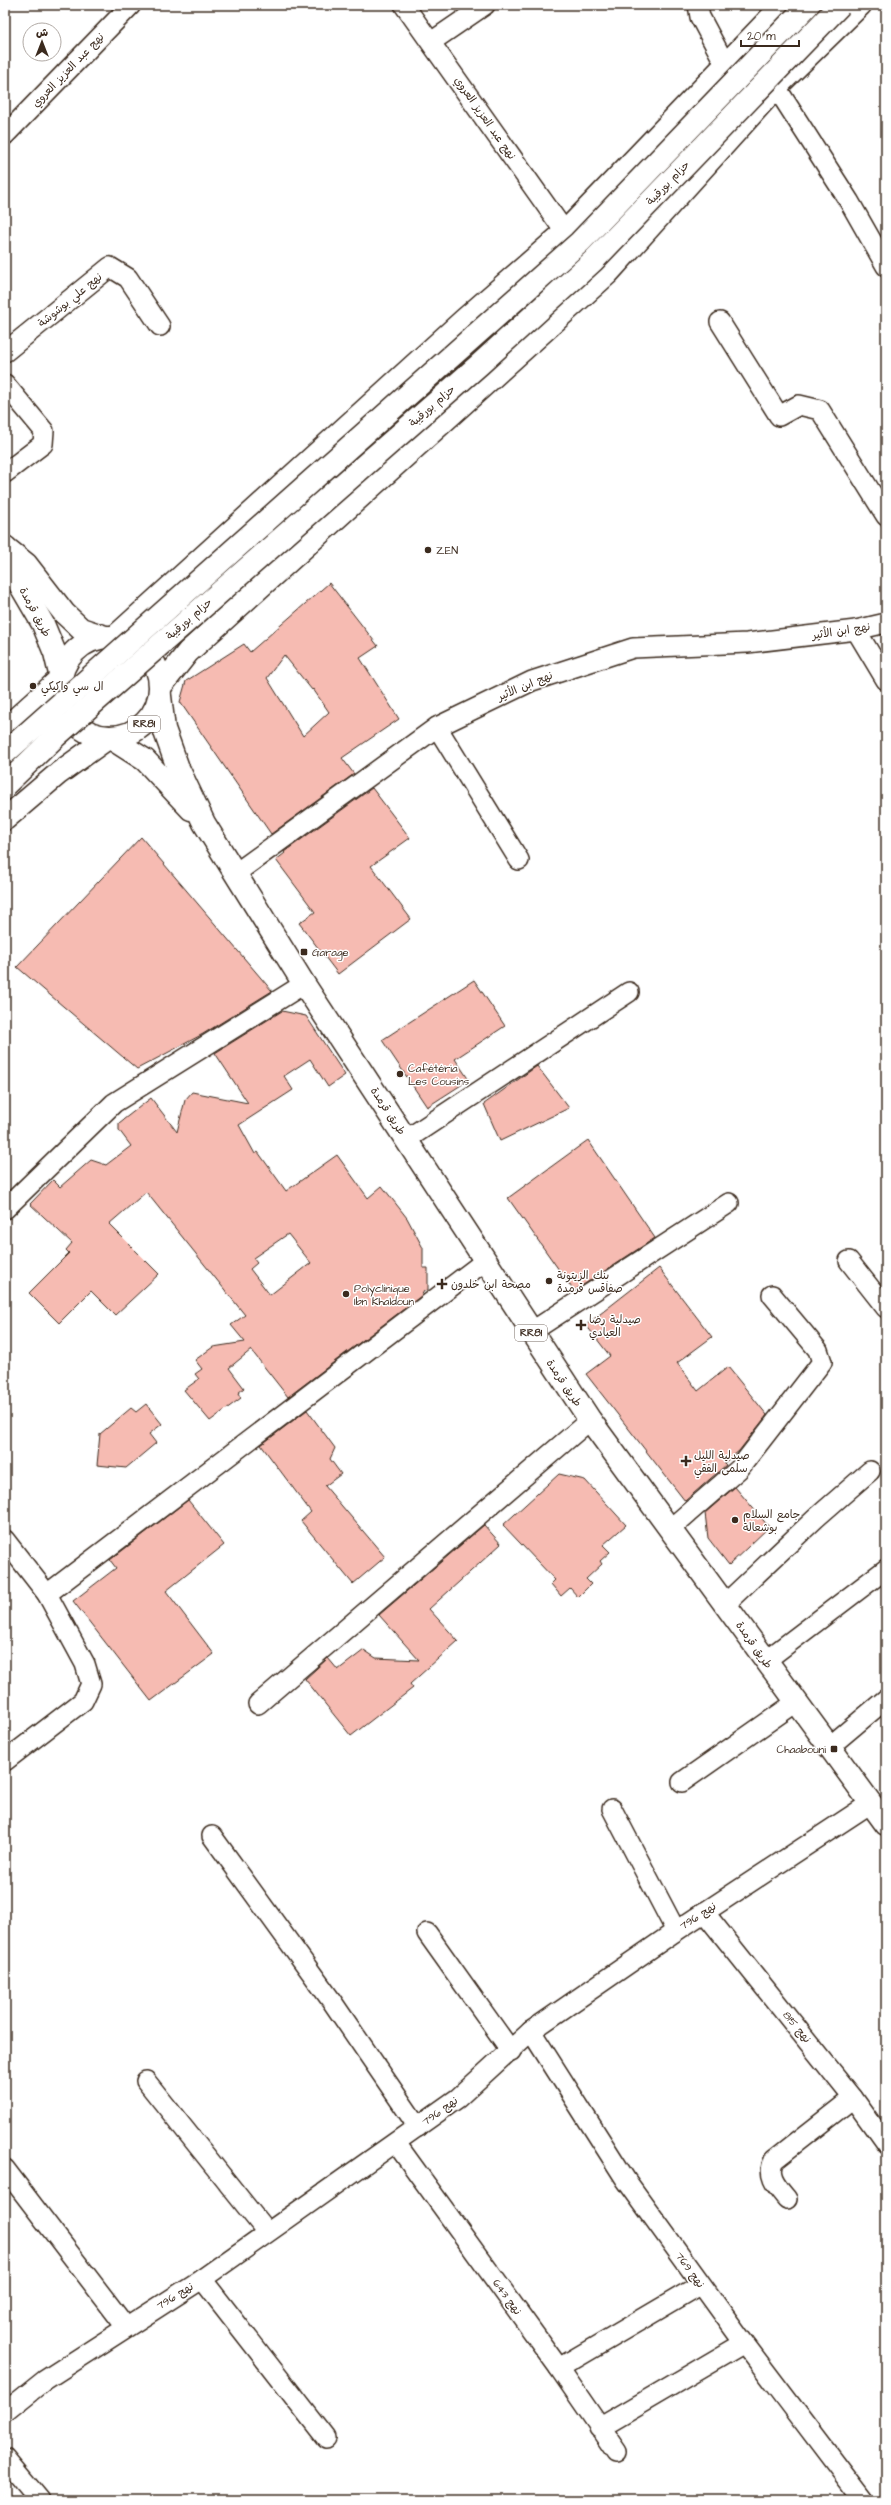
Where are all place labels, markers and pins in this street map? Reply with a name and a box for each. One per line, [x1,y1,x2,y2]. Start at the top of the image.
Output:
place label: ZEN [436,543,458,558]
marker: ZEN [423,545,433,555]
place label: ال سي واكيكي [41,679,104,697]
marker: ال سي واكيكي [28,681,38,691]
place label: Garage [312,945,349,961]
marker: Garage [299,947,309,957]
place label: Cafétéria Les Cousins [408,1061,470,1089]
marker: Cafétéria Les Cousins [395,1069,405,1079]
place label: بنك الزيتونة صفاقس قرمدة [557,1268,623,1296]
marker: بنك الزيتونة صفاقس قرمدة [544,1276,554,1286]
place label: مصحة ابن خلدون [451,1277,531,1292]
marker: مصحة ابن خلدون [436,1278,448,1290]
place label: Polyclinique Ibn Khaldoun [354,1281,415,1309]
marker: Polyclinique Ibn Khaldoun [341,1289,351,1299]
place label: صيدلية رضا العيادي [589,1312,641,1341]
marker: صيدلية رضا العيادي [576,1320,586,1330]
place label: صيدلية الليل سلمى الفقي [694,1448,750,1479]
marker: صيدلية الليل سلمى الفقي [681,1456,691,1466]
place label: جامع السلام بوشعالة [743,1507,800,1535]
marker: جامع السلام بوشعالة [730,1515,740,1525]
place label: Chaabouni [776,1742,826,1757]
marker: Chaabouni [829,1744,839,1754]

